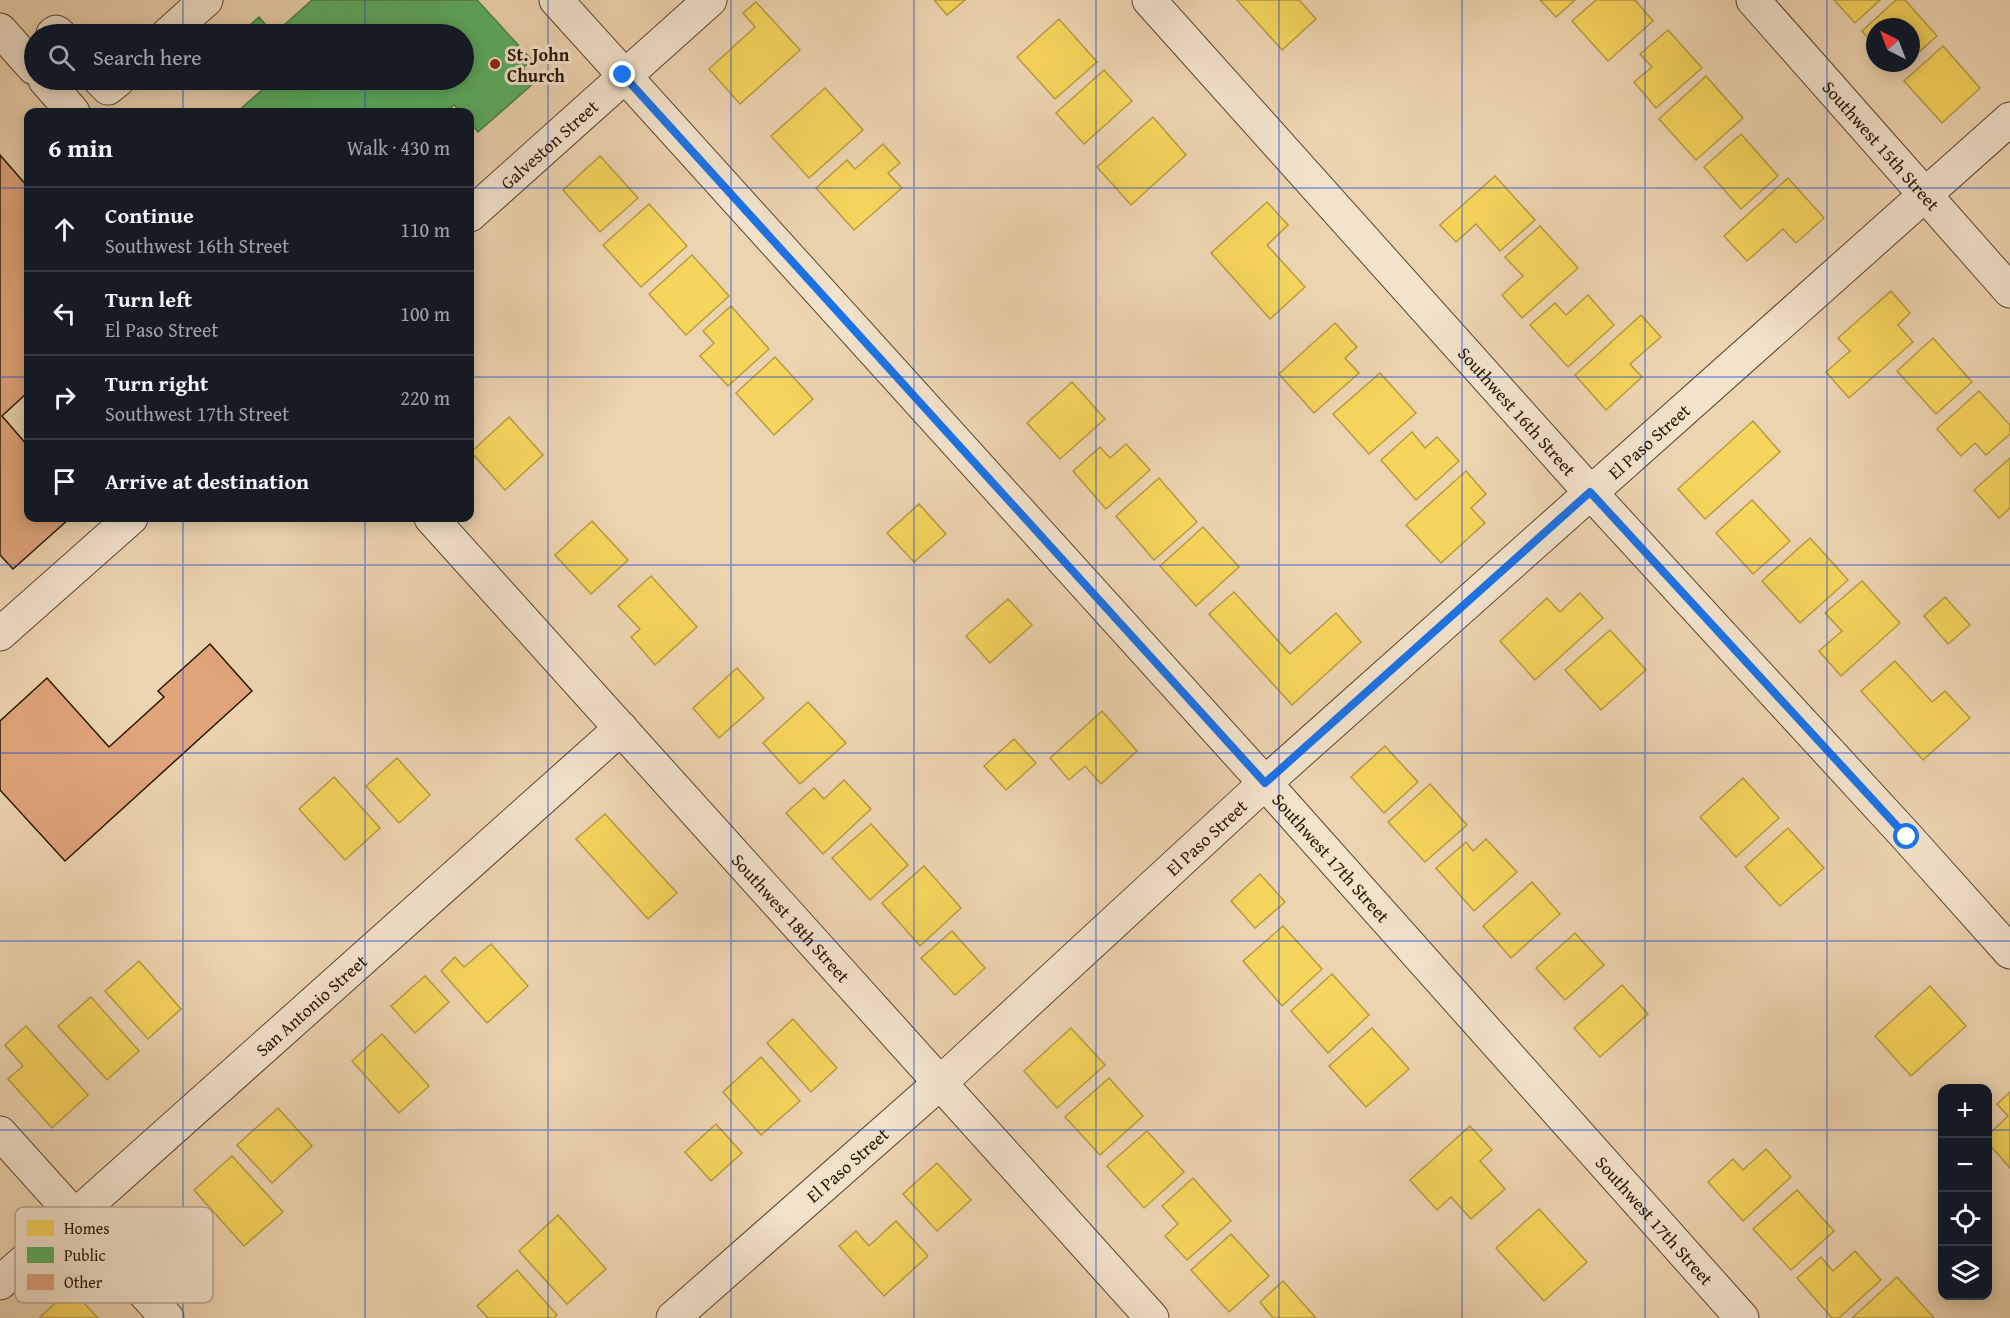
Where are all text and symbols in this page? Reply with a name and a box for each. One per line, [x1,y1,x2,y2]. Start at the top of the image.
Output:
north arrow [1866,18,1920,72]
search box [24,24,474,90]
icon: search [45,41,78,74]
text: Search here [93,41,202,73]
place label: St. John Church [507,41,570,89]
marker: St. John Church [488,57,502,71]
route end [609,61,635,87]
street label: Southwest 15th Street [1816,74,1947,217]
street label: Galveston Street [494,93,604,196]
text: 6 min [48,128,113,167]
text: Walk · 430 m [347,133,450,162]
text: Continue [105,199,194,231]
icon: ahead [48,213,81,246]
text: 110 m [400,215,450,244]
text: Southwest 16th Street [105,231,289,260]
text: Turn left [105,283,192,315]
icon: left [48,297,81,330]
text: 100 m [400,299,450,328]
text: El Paso Street [105,315,219,344]
street label: Southwest 16th Street [1452,340,1583,482]
text: Turn right [105,367,208,399]
icon: right [48,381,81,414]
text: 220 m [400,383,450,412]
street label: El Paso Street [1602,396,1696,485]
text: Southwest 17th Street [105,399,289,428]
icon: arrive [48,465,81,498]
text: Arrive at destination [105,465,309,497]
street label: Southwest 17th Street [1266,787,1397,929]
street label: El Paso Street [1160,792,1253,882]
route start [1893,823,1919,849]
street label: Southwest 18th Street [726,847,857,989]
street label: San Antonio Street [249,947,373,1062]
map controls [1938,1084,1992,1300]
button: + [1938,1084,1992,1138]
street label: El Paso Street [800,1120,895,1209]
button: − [1938,1138,1992,1192]
street label: Southwest 17th Street [1589,1149,1720,1292]
button: locate [1938,1192,1992,1246]
legend [15,1207,213,1303]
text: Homes [64,1216,110,1240]
text: Public [64,1243,106,1267]
button: layers [1938,1246,1992,1300]
text: Other [64,1270,103,1294]

